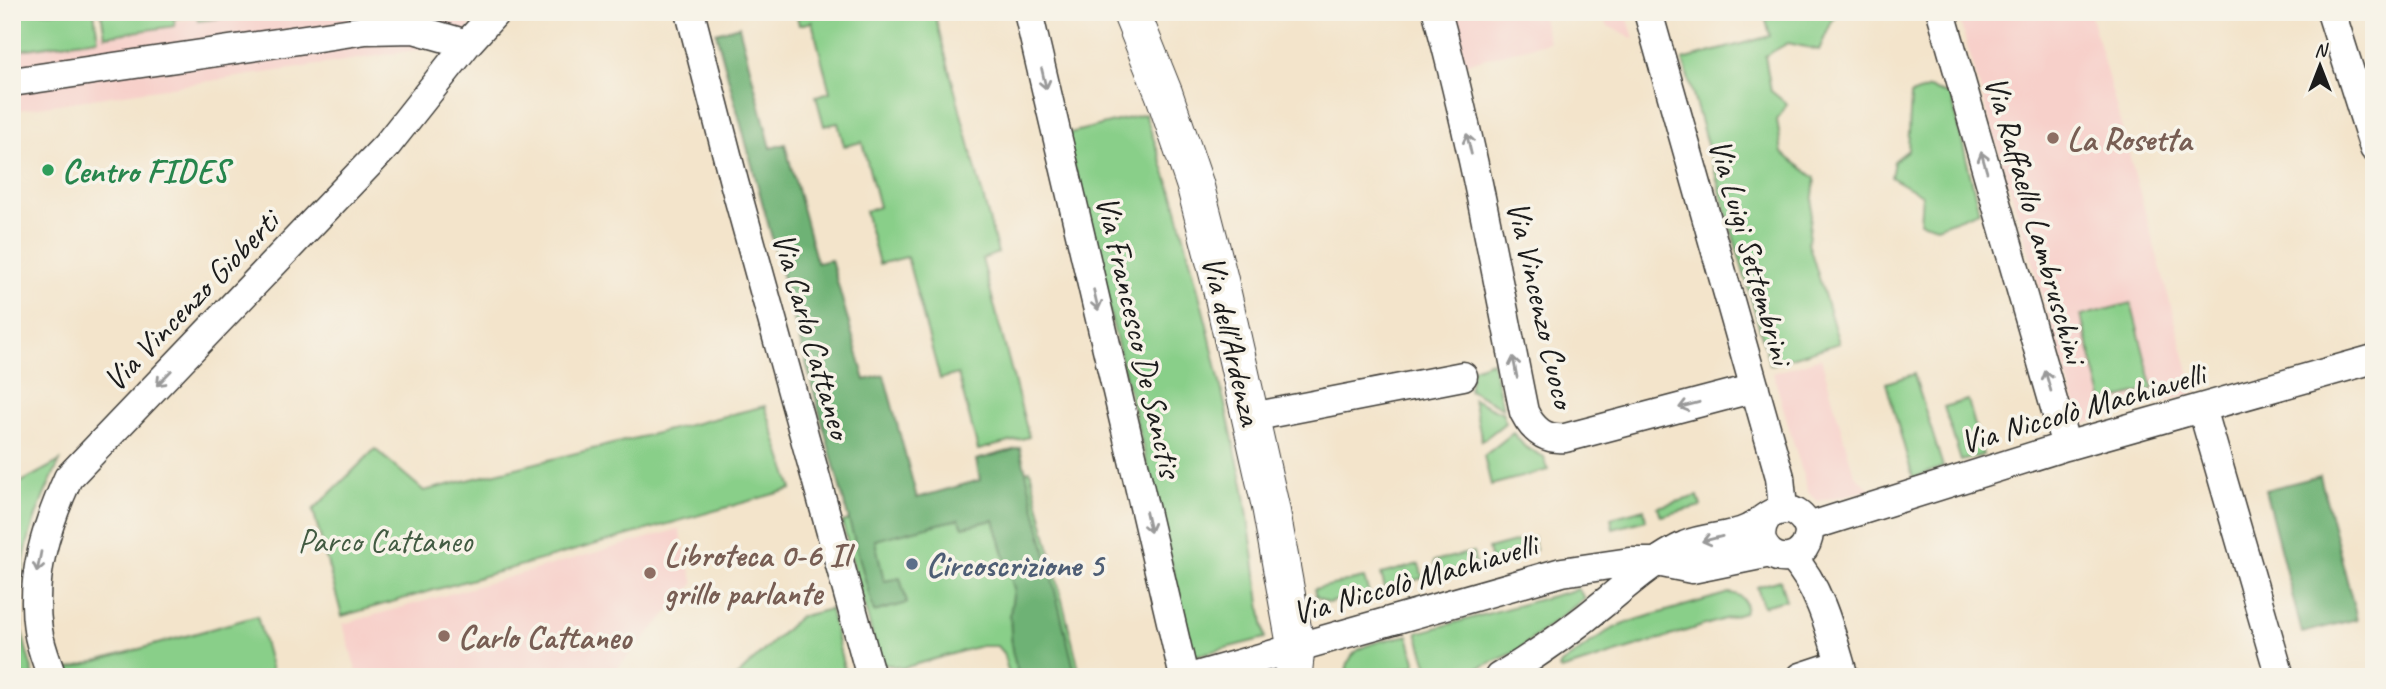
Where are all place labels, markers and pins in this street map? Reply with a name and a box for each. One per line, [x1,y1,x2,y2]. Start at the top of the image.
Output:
place label: La Rosetta [2067,118,2194,160]
marker: La Rosetta [2045,130,2061,146]
place label: Centro FIDES [62,150,234,192]
marker: Centro FIDES [40,162,56,178]
place label: Libroteca 0-6 Il grillo parlante [664,534,855,614]
place label: Circoscrizione 5 [926,544,1106,586]
marker: Circoscrizione 5 [904,556,920,572]
marker: Libroteca 0-6 Il grillo parlante [642,565,658,581]
place label: Carlo Cattaneo [458,616,633,658]
marker: Carlo Cattaneo [436,628,452,644]

